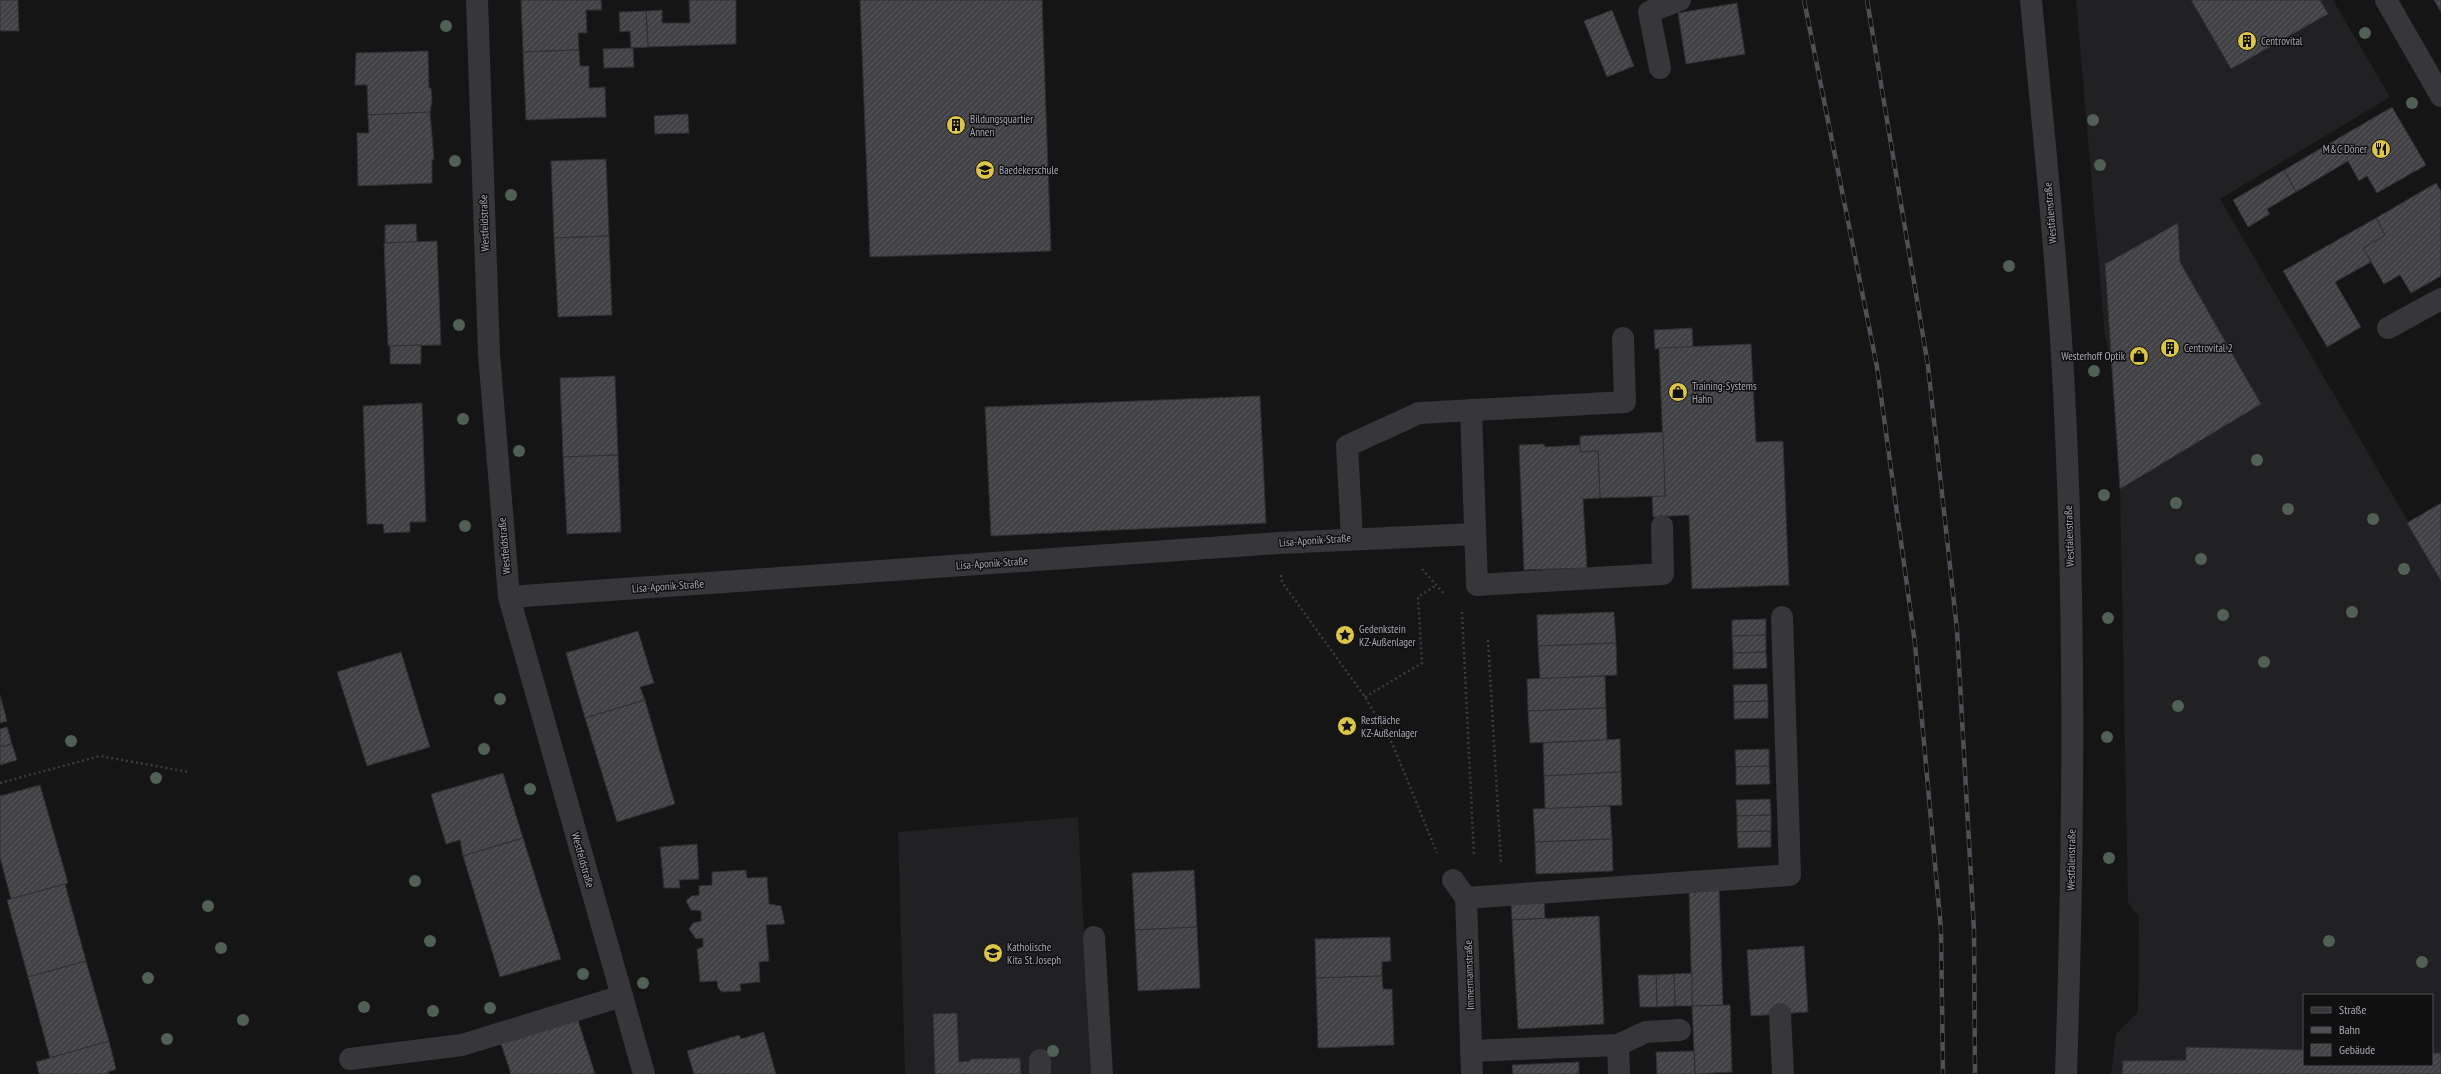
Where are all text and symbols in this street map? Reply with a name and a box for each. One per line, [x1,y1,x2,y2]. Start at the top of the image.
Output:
building icon: Centrovital [2236,30,2258,52]
place label: Centrovital [2261,34,2303,48]
place label: Bildungsquartier Annen [970,112,1033,139]
building icon: Bildungsquartier Annen [945,114,967,136]
restaurant icon: M&C Döner [2370,138,2392,160]
place label: M&C Döner [2323,142,2367,156]
school or university icon: Baedekerschule [974,159,996,181]
place label: Baedekerschule [999,163,1059,177]
street label: Westfalenstraße [2040,181,2060,244]
street label: Westfeldstraße [476,194,492,252]
building icon: Centrovital 2 [2159,337,2181,359]
place label: Centrovital 2 [2184,341,2233,355]
shop icon: Westerhoff Optik [2128,345,2150,367]
place label: Westerhoff Optik [2061,349,2126,363]
place label: Training-Systems Hahn [1692,379,1757,406]
shop icon: Training-Systems Hahn [1667,381,1689,403]
street label: Westfalenstraße [2061,505,2077,567]
street label: Westfeldstraße [495,517,513,575]
street label: Lisa-Aponik-Straße [1278,530,1352,550]
street label: Lisa-Aponik-Straße [955,553,1029,573]
street label: Lisa-Aponik-Straße [631,576,705,596]
place label: Gedenkstein KZ-Außenlager [1359,622,1416,649]
place icon: Gedenkstein KZ-Außenlager [1334,624,1356,646]
place label: Restfläche KZ-Außenlager [1361,713,1418,740]
place icon: Restfläche KZ-Außenlager [1336,715,1358,737]
street label: Westfalenstraße [2063,829,2079,891]
street label: Westfeldstraße [568,831,598,890]
street label: Immermannstraße [1461,939,1477,1010]
place label: Katholische Kita St. Joseph [1007,940,1061,967]
school or university icon: Katholische Kita St. Joseph [982,942,1004,964]
legend [2303,994,2433,1066]
text: Straße [2339,1002,2366,1017]
text: Bahn [2339,1022,2360,1037]
text: Gebäude [2339,1042,2375,1057]

